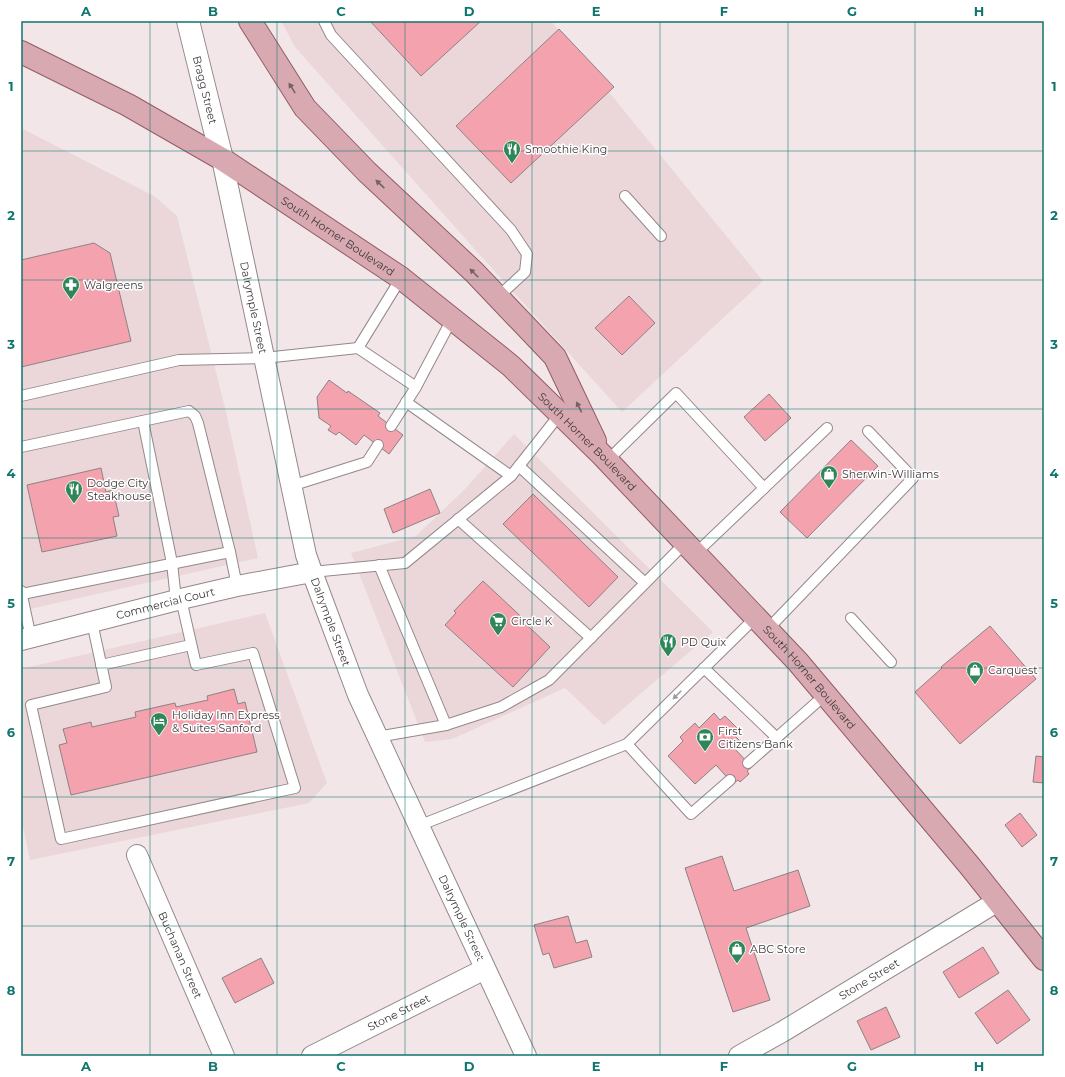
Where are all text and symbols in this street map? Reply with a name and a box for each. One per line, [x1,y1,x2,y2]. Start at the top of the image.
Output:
text: A [80,3,92,19]
text: B [208,3,218,19]
text: C [336,3,346,19]
text: D [464,3,475,19]
text: E [592,3,601,19]
text: F [720,3,728,19]
text: G [847,3,857,19]
text: H [974,3,984,19]
street label: Bragg Street [190,54,220,126]
text: 1 [8,78,14,94]
text: 1 [1051,78,1057,94]
one-way arrow [289,82,296,94]
restaurant icon: Smoothie King [502,139,522,164]
place label: Smoothie King [525,142,607,156]
one-way arrow [375,179,385,188]
street label: South Horner Boulevard [278,193,397,279]
text: 2 [7,207,15,223]
text: 2 [1050,207,1058,223]
street label: Dalrymple Street [237,260,270,356]
one-way arrow [469,268,479,278]
pharmacy icon: Walgreens [61,275,81,300]
place label: Walgreens [84,278,144,292]
text: 3 [6,336,15,352]
text: 3 [1049,336,1058,352]
street label: South Horner Boulevard [535,389,639,494]
one-way arrow [576,401,582,413]
shop icon: Sherwin-Williams [819,464,839,489]
text: 4 [7,465,16,481]
text: 4 [1050,465,1059,481]
place label: Sherwin-Williams [842,467,939,481]
place label: Dodge City Steakhouse [87,476,152,503]
restaurant icon: Dodge City Steakhouse [64,479,84,504]
street label: Dalrymple Street [308,575,354,669]
street label: Commercial Court [115,584,217,622]
text: 5 [7,595,15,611]
text: 5 [1050,595,1058,611]
supermarket icon: Circle K [488,611,508,636]
place label: Circle K [511,614,553,628]
street label: South Horner Boulevard [760,622,859,732]
restaurant icon: PD Quix [658,632,678,657]
place label: PD Quix [681,635,726,649]
shop icon: Carquest [965,660,985,685]
place label: Carquest [988,663,1038,677]
one-way arrow [672,690,682,700]
place label: Holiday Inn Express & Suites Sanford [172,708,280,735]
hotel icon: Holiday Inn Express & Suites Sanford [149,711,169,736]
text: 6 [7,724,16,740]
place label: First Citizens Bank [718,724,793,751]
text: 6 [1050,724,1059,740]
bank icon: First Citizens Bank [695,727,715,752]
text: 7 [7,853,15,869]
text: 7 [1050,853,1058,869]
street label: Dalrymple Street [436,872,488,964]
street label: Buchanan Street [155,909,205,1001]
shop icon: ABC Store [727,939,747,964]
place label: ABC Store [750,942,806,956]
street label: Stone Street [836,955,902,1003]
text: 8 [7,982,16,998]
text: 8 [1050,982,1059,998]
street label: Stone Street [365,991,433,1034]
text: A [80,1058,92,1074]
text: B [208,1058,218,1074]
text: C [336,1058,346,1074]
text: D [464,1058,475,1074]
text: E [592,1058,601,1074]
text: F [720,1058,728,1074]
text: G [847,1058,857,1074]
text: H [974,1058,984,1074]

